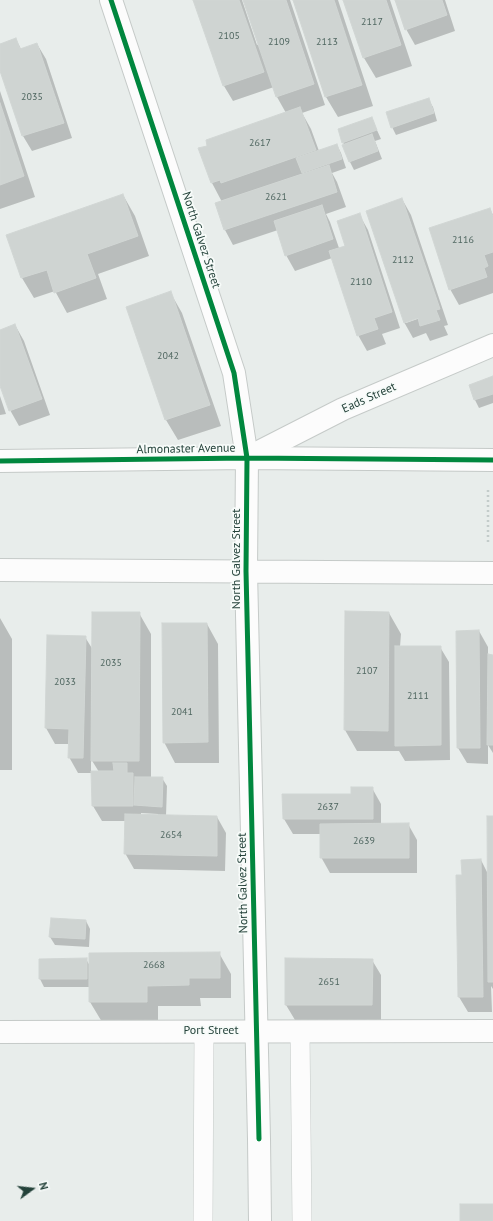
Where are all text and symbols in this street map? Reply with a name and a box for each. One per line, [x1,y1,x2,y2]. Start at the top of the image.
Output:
house number: 2117 [361,16,383,28]
house number: 2105 [218,30,240,42]
house number: 2109 [268,36,290,48]
house number: 2113 [316,36,338,48]
house number: 2035 [21,91,43,103]
house number: 2617 [249,137,271,149]
street label: North Galvez Street [179,190,223,290]
house number: 2621 [265,191,287,203]
house number: 2116 [452,234,474,246]
house number: 2112 [392,254,414,266]
house number: 2110 [350,276,372,288]
house number: 2042 [157,350,179,362]
street label: Eads Street [340,380,398,416]
street label: Almonaster Avenue [136,441,236,457]
street label: North Galvez Street [230,509,244,609]
house number: 2035 [100,657,122,669]
house number: 2107 [356,665,378,677]
house number: 2033 [54,676,76,688]
house number: 2111 [407,690,429,702]
house number: 2041 [171,706,193,718]
house number: 2637 [317,801,339,813]
house number: 2654 [160,829,182,841]
street label: North Galvez Street [235,833,251,933]
house number: 2639 [353,835,375,847]
house number: 2668 [143,959,165,971]
house number: 2651 [318,976,340,988]
street label: Port Street [183,1024,239,1038]
north arrow [12,1169,52,1209]
text: N [36,1181,51,1191]

